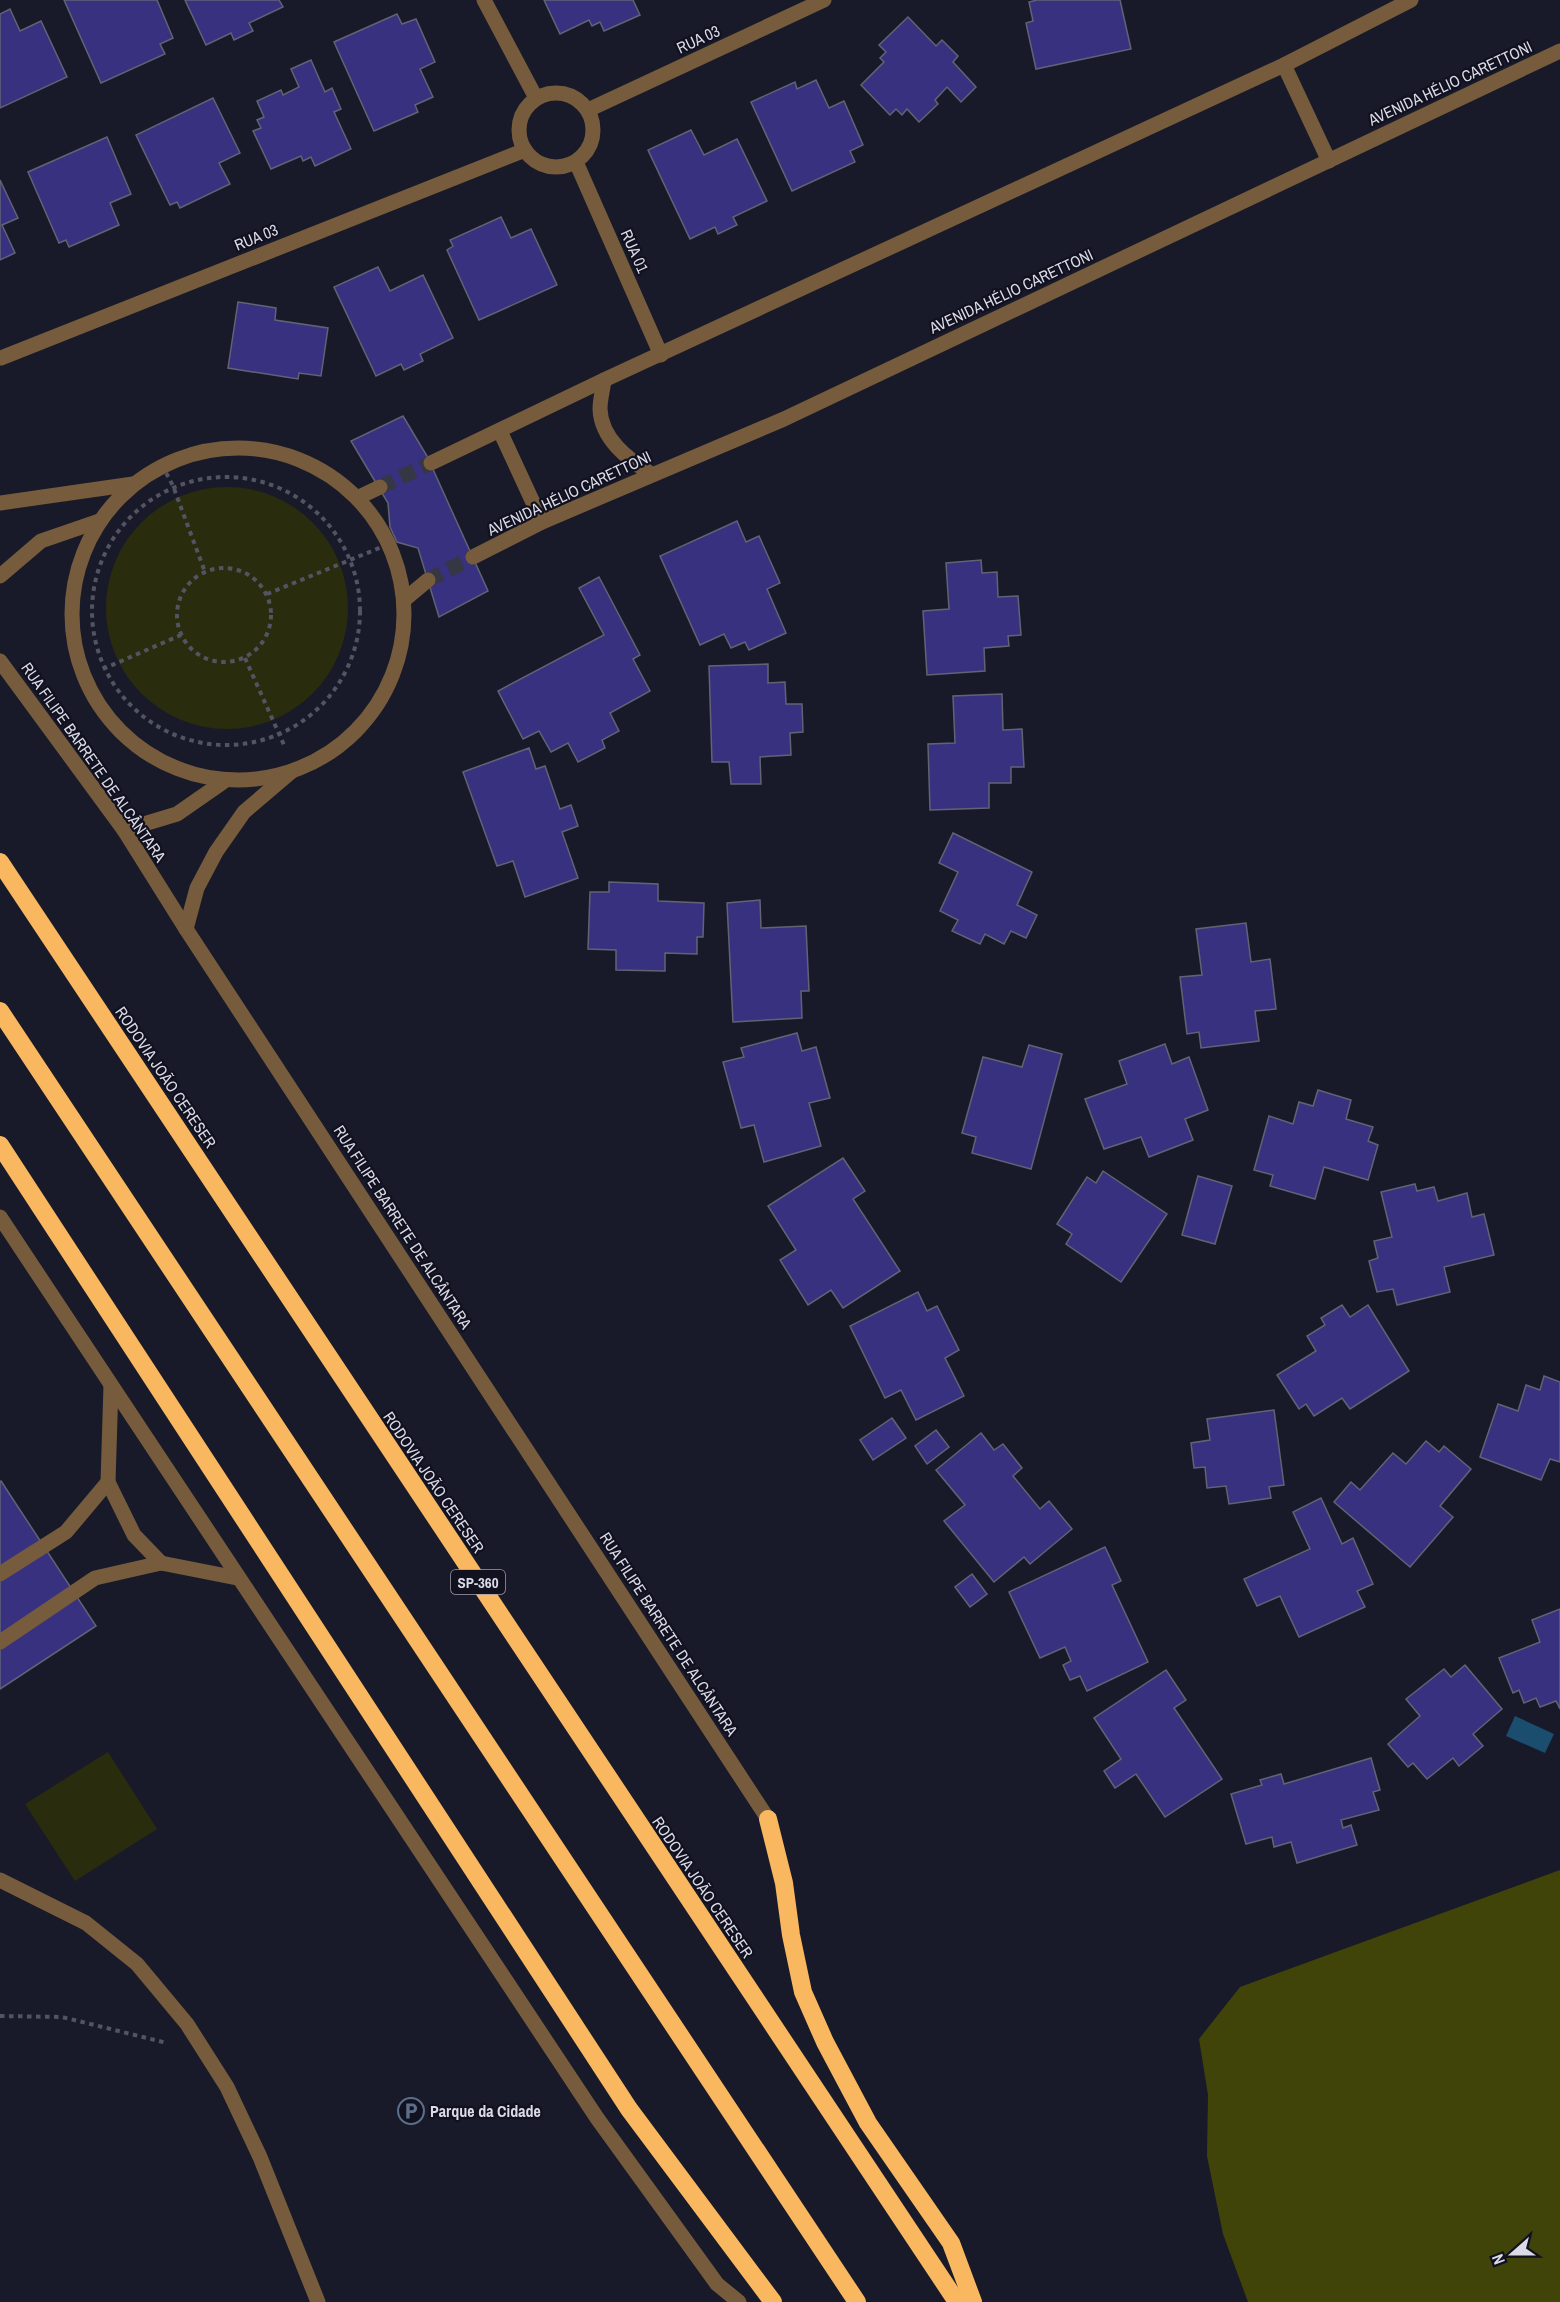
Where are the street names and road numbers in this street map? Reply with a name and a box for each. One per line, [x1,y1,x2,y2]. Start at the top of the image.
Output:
street label: RUA 03 [673,19,723,59]
street label: AVENIDA HÉLIO CARETTONI [1364,35,1535,131]
street label: RUA 03 [231,218,281,256]
street label: RUA 01 [616,226,655,277]
street label: AVENIDA HÉLIO CARETTONI [925,243,1096,339]
street label: AVENIDA HÉLIO CARETTONI [483,445,654,541]
street label: RUA FILIPE BARRETE DE ALCÂNTARA [16,658,172,866]
street label: RODOVIA JOÃO CERESER [110,1002,222,1152]
street label: RUA FILIPE BARRETE DE ALCÂNTARA [329,1121,477,1333]
street label: RODOVIA JOÃO CERESER [378,1407,490,1557]
street label: RUA FILIPE BARRETE DE ALCÂNTARA [595,1528,743,1740]
road number: SP-360 [451,1570,505,1594]
street label: RODOVIA JOÃO CERESER [647,1812,759,1962]

